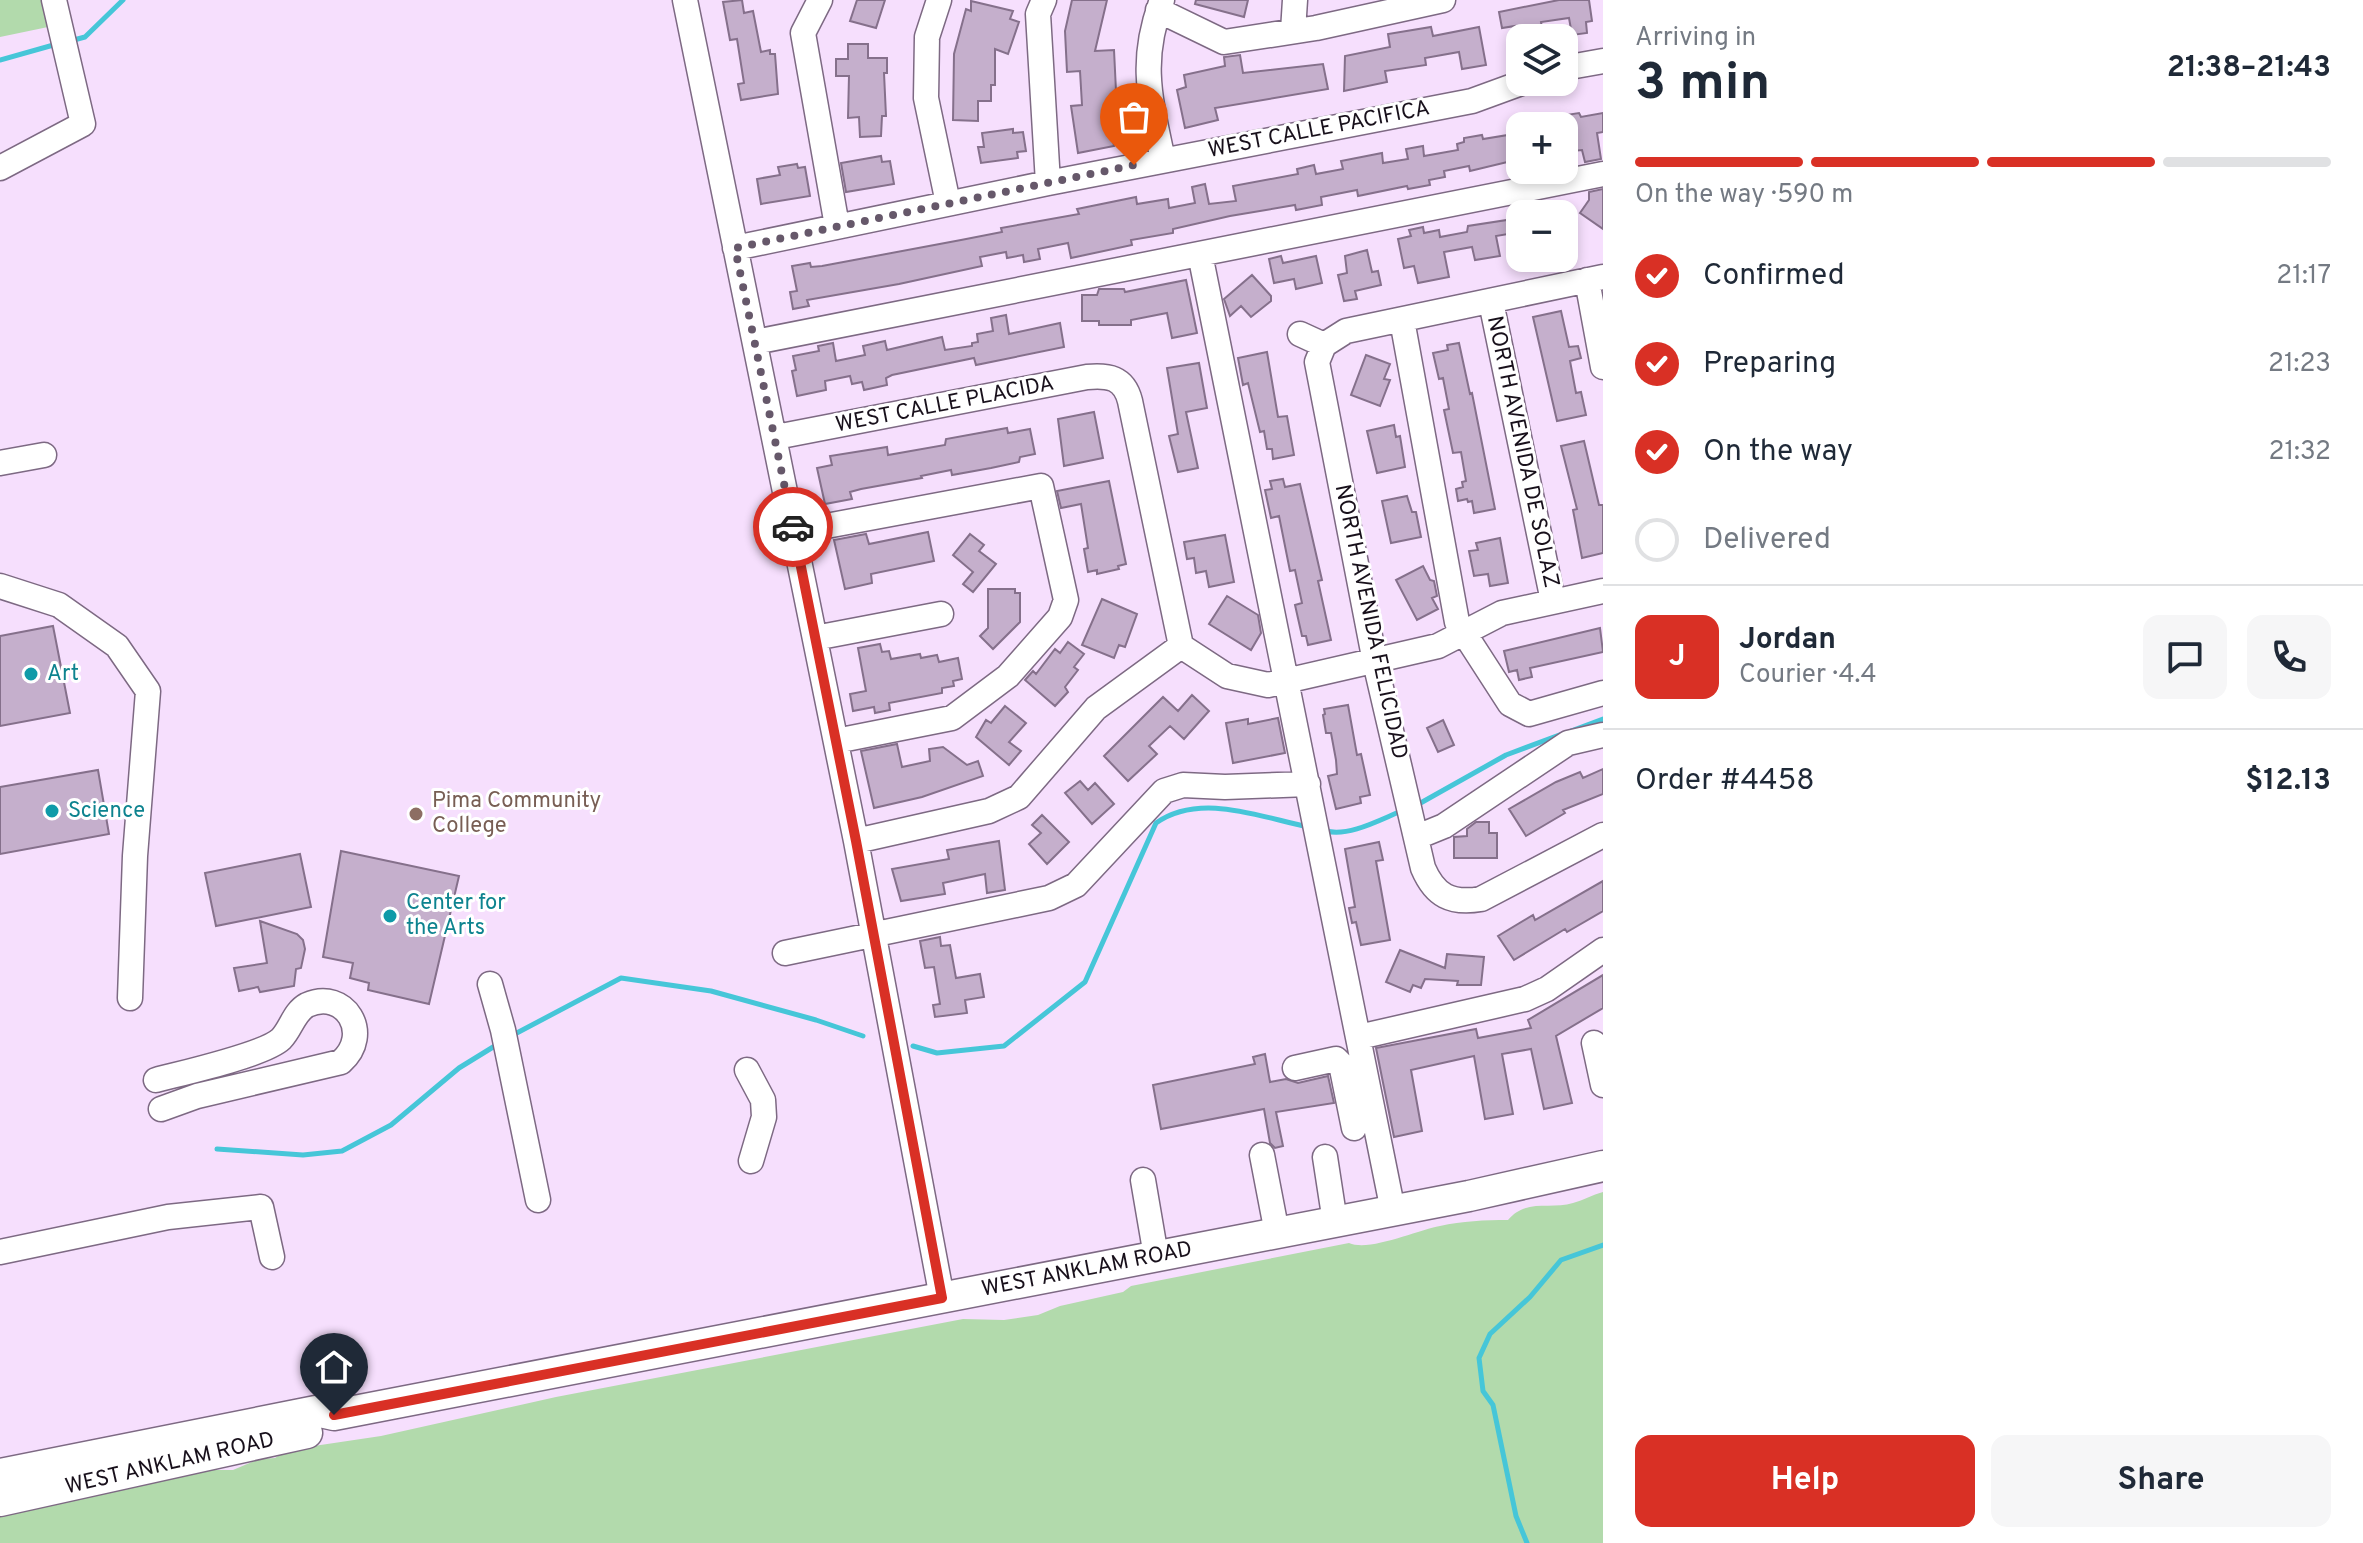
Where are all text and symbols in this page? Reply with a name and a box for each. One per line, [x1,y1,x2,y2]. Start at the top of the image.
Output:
text: Arriving in [1635,22,1756,55]
map controls [1506,24,1578,272]
button: layers [1506,24,1578,96]
text: 21:38–21:43 [2167,50,2331,87]
text: 3 min [1635,52,1770,118]
pin [1100,83,1168,165]
icon: bag [1112,95,1156,139]
street label: WEST CALLE PACIFICA [1206,95,1432,165]
button: + [1506,112,1578,184]
text: On the way · 590 m [1635,179,1853,212]
button: − [1506,200,1578,272]
icon: check [1635,254,1679,298]
text: Confirmed [1703,258,1845,295]
text: 21:17 [2276,260,2331,293]
street label: NORTH AVENIDA DE SOLAZ [1480,314,1564,590]
icon: check [1635,342,1679,386]
text: Preparing [1703,346,1836,383]
text: 21:23 [2268,348,2331,381]
street label: WEST CALLE PLACIDA [833,371,1057,439]
icon: check [1635,430,1679,474]
text: On the way [1703,434,1853,471]
text: 21:32 [2268,436,2331,469]
street label: NORTH AVENIDA FELICIDAD [1328,482,1412,762]
courier [753,487,833,567]
icon: car [771,505,815,549]
text: Delivered [1703,522,1831,559]
button: chat [2143,615,2227,699]
button: phone [2247,615,2331,699]
text: Jordan [1739,622,1836,659]
text: J [1669,639,1685,676]
text: Courier · 4.4 [1739,659,1877,692]
place label: Art [47,661,79,688]
marker: Art [22,665,40,683]
text: Order #4458 [1635,763,1815,800]
text: $12.13 [2245,763,2331,800]
place label: Pima Community College [432,788,601,840]
place label: Science [68,798,145,825]
marker: Science [43,802,61,820]
marker: Pima Community College [407,805,425,823]
place label: Center for the Arts [406,890,506,942]
marker: Center for the Arts [381,907,399,925]
street label: WEST ANKLAM ROAD [979,1236,1195,1304]
pin [300,1333,368,1415]
icon: home [312,1345,356,1389]
street label: WEST ANKLAM ROAD [63,1427,277,1501]
button: Help [1635,1435,1975,1527]
button: Share [1991,1435,2331,1527]

